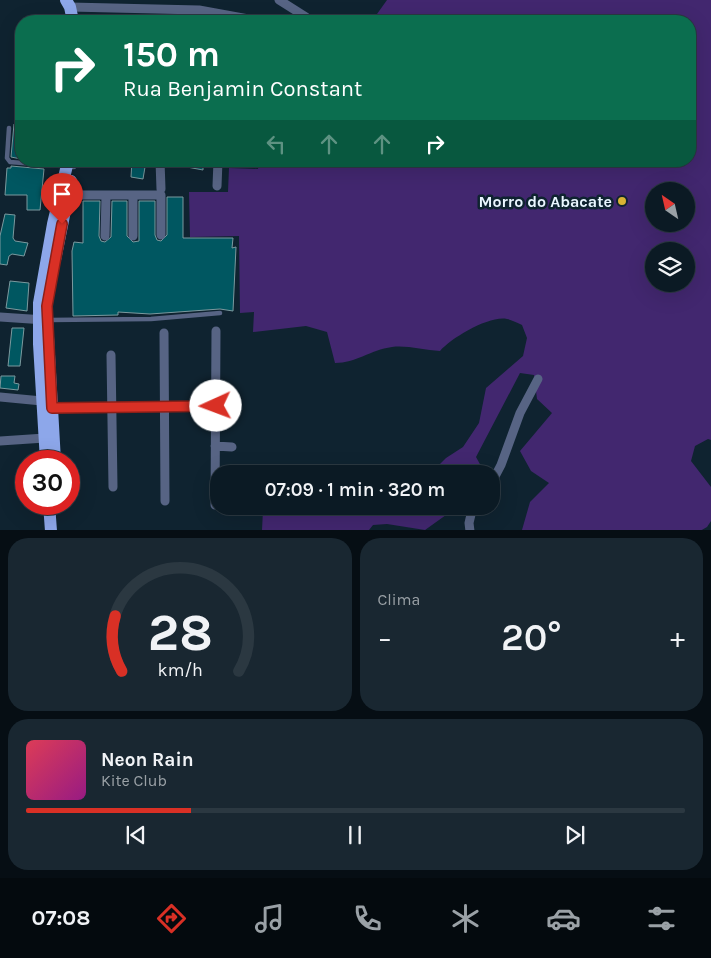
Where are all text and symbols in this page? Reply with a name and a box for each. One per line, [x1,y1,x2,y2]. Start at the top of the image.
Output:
text: 150 m [123,34,220,75]
icon: right [40,35,105,100]
text: Rua Benjamin Constant [123,76,362,102]
icon: left [262,130,290,158]
icon: ahead [315,130,343,158]
icon: ahead [368,130,396,158]
icon: right [421,130,449,158]
pin [41,173,83,224]
icon: arrive [48,180,76,208]
north arrow [645,182,695,232]
map controls [645,182,695,292]
place label: Morro do Abacate [479,192,612,211]
marker: Morro do Abacate [616,195,628,207]
button: layers [645,242,695,292]
position arrow [189,379,241,431]
speed limit sign: 30 [15,450,80,515]
text: 07:09 · 1 min · 320 m [265,479,445,501]
text: Clima [378,590,420,609]
text: 28 [147,602,212,663]
text: 20° [501,615,562,660]
text: − [378,621,392,654]
text: + [670,621,685,654]
text: km/h [157,660,202,681]
text: Neon Rain [101,749,194,771]
text: Kite Club [101,771,167,790]
icon: previous [122,821,150,849]
icon: pause [341,821,369,849]
icon: next [561,821,589,849]
icon: directions [154,901,189,936]
icon: music [252,901,287,936]
icon: phone [350,901,385,936]
icon: climate [448,901,483,936]
icon: car [546,901,581,936]
icon: filters [644,901,679,936]
text: 07:08 [32,905,91,931]

